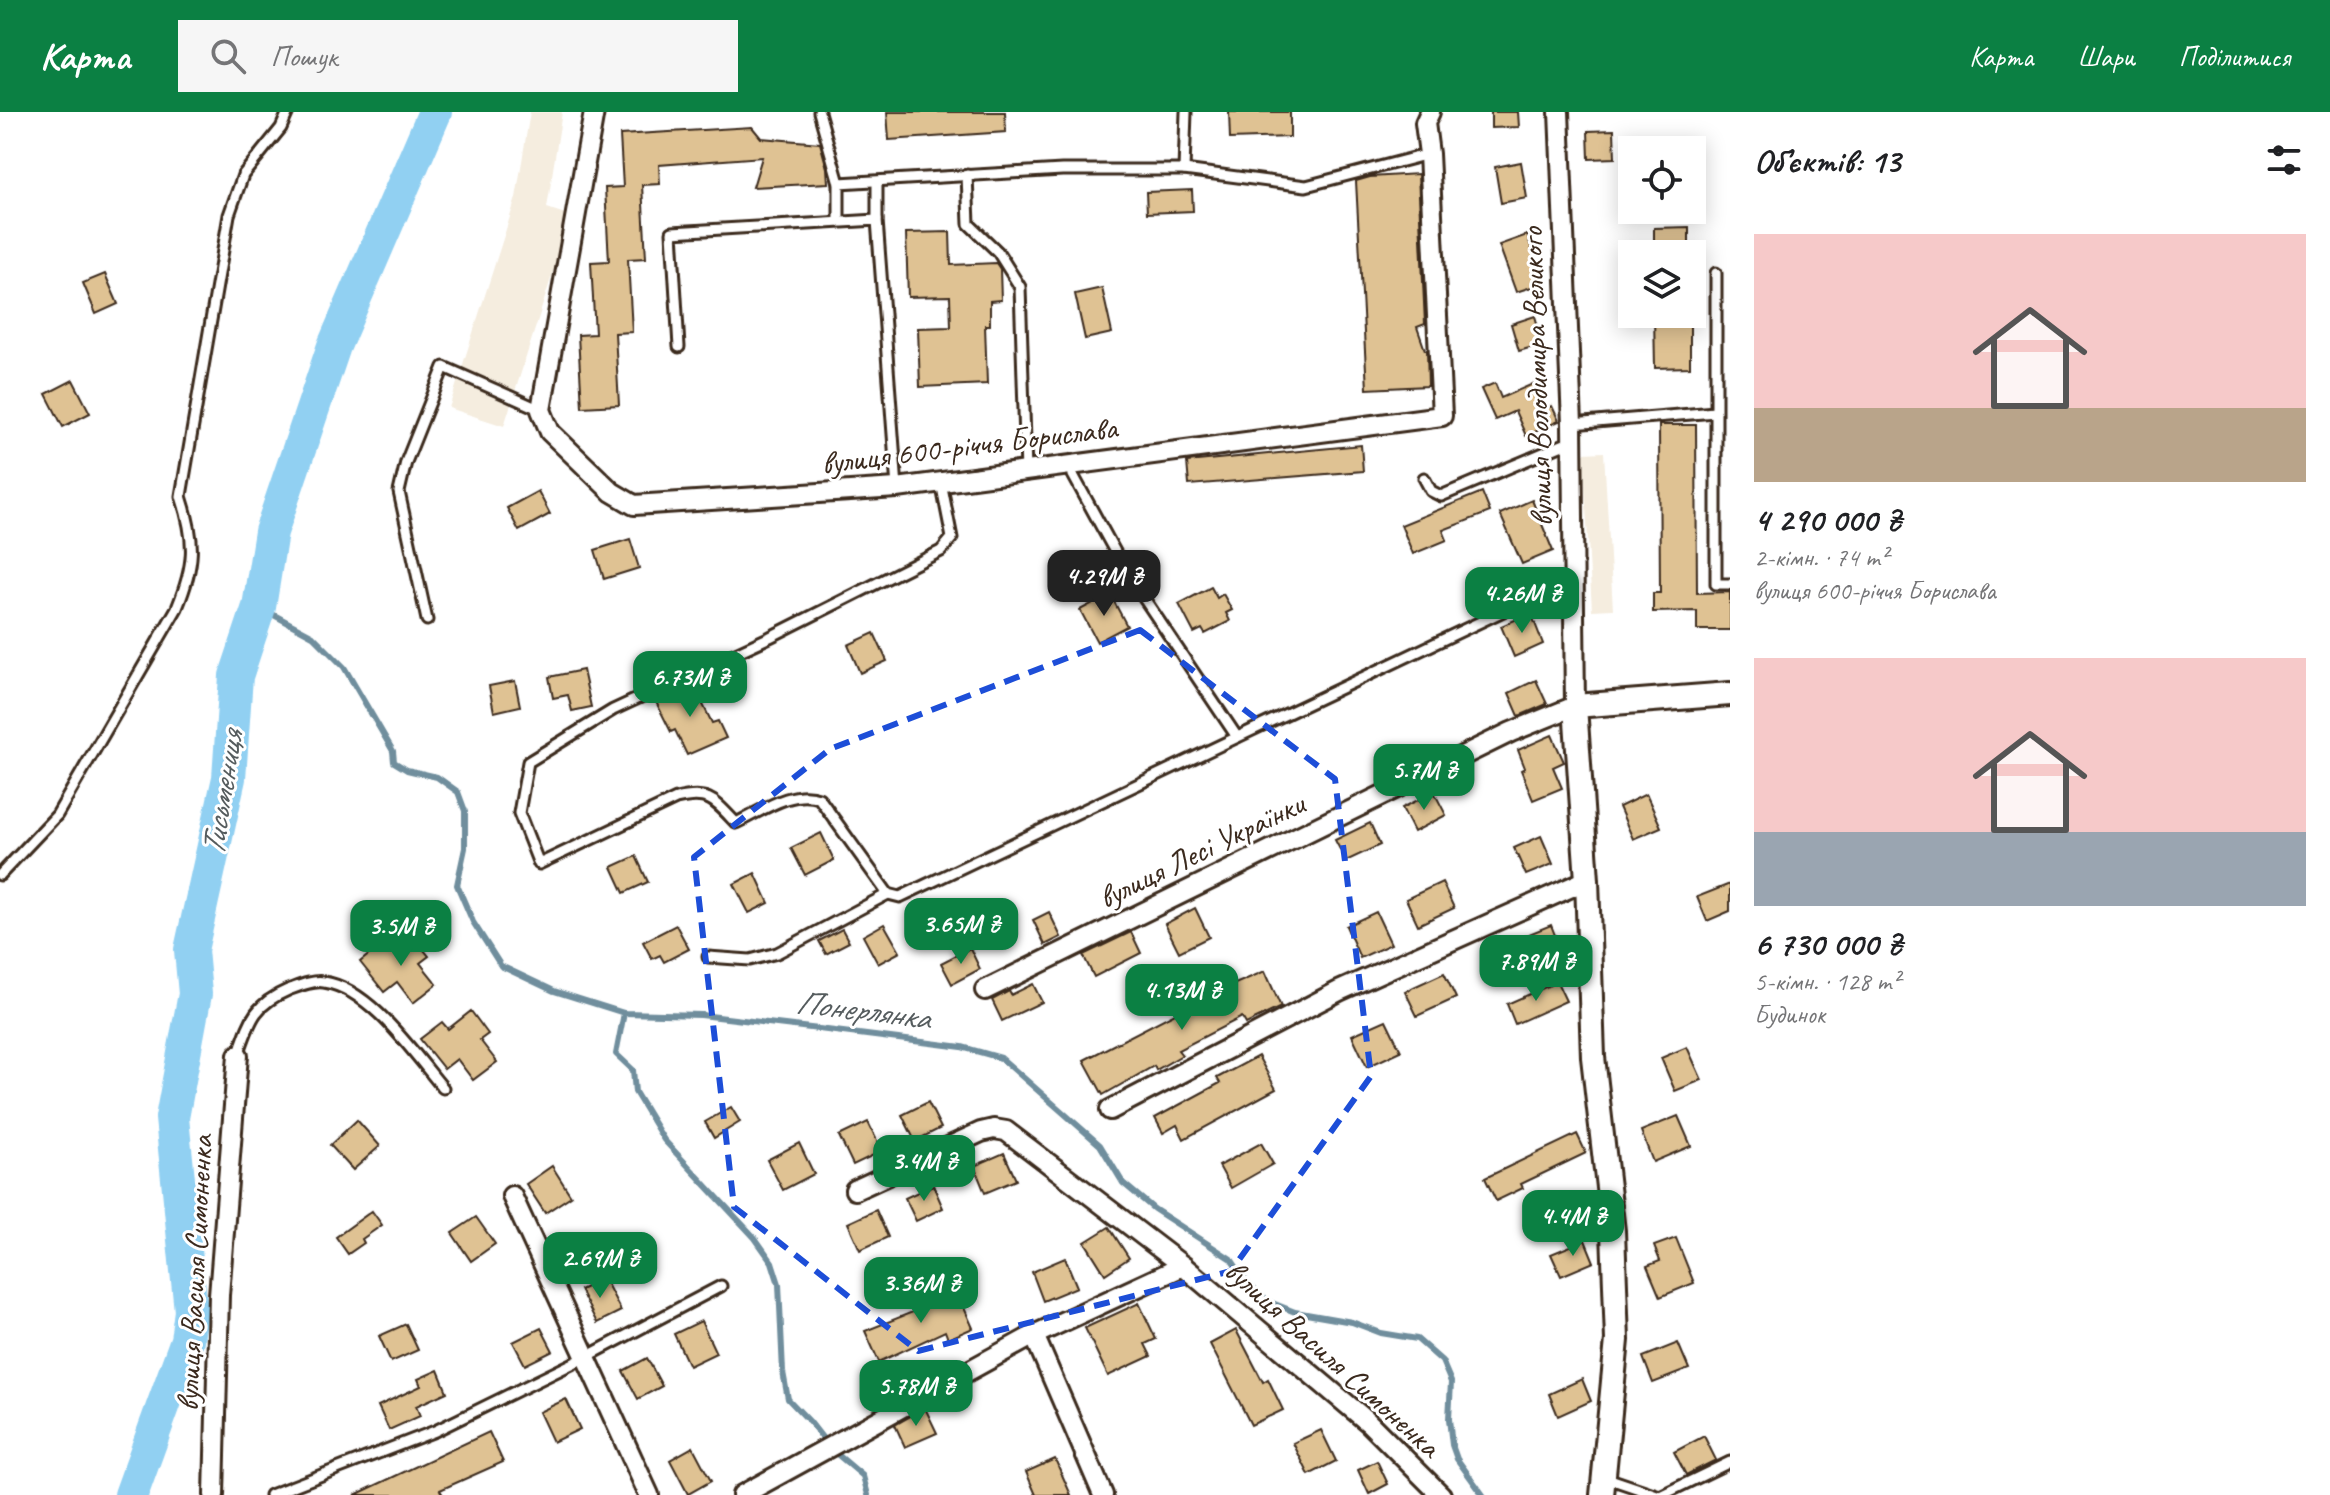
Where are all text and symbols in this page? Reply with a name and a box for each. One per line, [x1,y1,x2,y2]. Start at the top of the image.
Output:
search box [178,20,738,92]
text: Карта [40,33,130,80]
icon: search [206,34,250,78]
text: Пошук [270,37,337,75]
text: Карта [1969,39,2033,74]
text: Шари [2077,39,2135,74]
text: Поділитися [2179,39,2290,74]
map controls [1618,136,1706,328]
button: locate [1618,136,1706,224]
icon: filters [2262,138,2306,182]
text: Об’єктів: 13 [1754,139,1900,182]
street label: вулиця Володимира Великого [1511,225,1562,527]
button: layers [1618,240,1706,328]
icon: home [1958,286,2102,430]
street label: вулиця 600-річчя Борислава [819,407,1121,484]
text: 4 290 000 ₴ [1754,498,1901,541]
text: 2-кімн. · 74 m² [1754,541,1888,574]
pin: 4.29M ₴ [1030,550,1178,618]
text: 4.29M ₴ [1065,559,1143,592]
pin: 4.26M ₴ [1448,567,1596,635]
text: вулиця 600-річчя Борислава [1754,574,1996,607]
text: 4.26M ₴ [1483,576,1561,609]
pin: 6.73M ₴ [616,651,764,719]
text: 6.73M ₴ [651,660,729,693]
icon: home [1958,710,2102,854]
water label: Тисьмениця [190,724,253,859]
pin: 5.7M ₴ [1359,744,1489,812]
text: 5.7M ₴ [1391,753,1457,786]
street label: вулиця Лесі Українки [1091,782,1313,918]
pin: 3.65M ₴ [887,898,1035,966]
pin: 3.5M ₴ [336,900,466,968]
text: 3.65M ₴ [922,907,1000,940]
text: 3.5M ₴ [368,909,434,942]
text: 6 730 000 ₴ [1754,922,1902,965]
pin: 7.89M ₴ [1462,935,1610,1003]
text: 7.89M ₴ [1497,944,1575,977]
pin: 4.13M ₴ [1108,964,1256,1032]
text: 5-кімн. · 128 m² [1754,965,1900,998]
text: 4.13M ₴ [1143,973,1221,1006]
water label: Понерлянка [794,980,935,1039]
text: Будинок [1754,998,1825,1031]
street label: вулиця Василя Симоненка [167,1132,222,1412]
pin: 3.4M ₴ [859,1135,989,1203]
text: 3.4M ₴ [891,1144,957,1177]
pin: 4.4M ₴ [1508,1190,1638,1258]
text: 4.4M ₴ [1540,1199,1606,1232]
pin: 2.69M ₴ [526,1232,674,1300]
text: 2.69M ₴ [561,1241,639,1274]
street label: вулиця Василя Симоненка [1216,1251,1451,1468]
pin: 3.36M ₴ [847,1257,995,1325]
text: 3.36M ₴ [882,1266,960,1299]
pin: 5.78M ₴ [842,1360,990,1428]
text: 5.78M ₴ [878,1369,954,1402]

